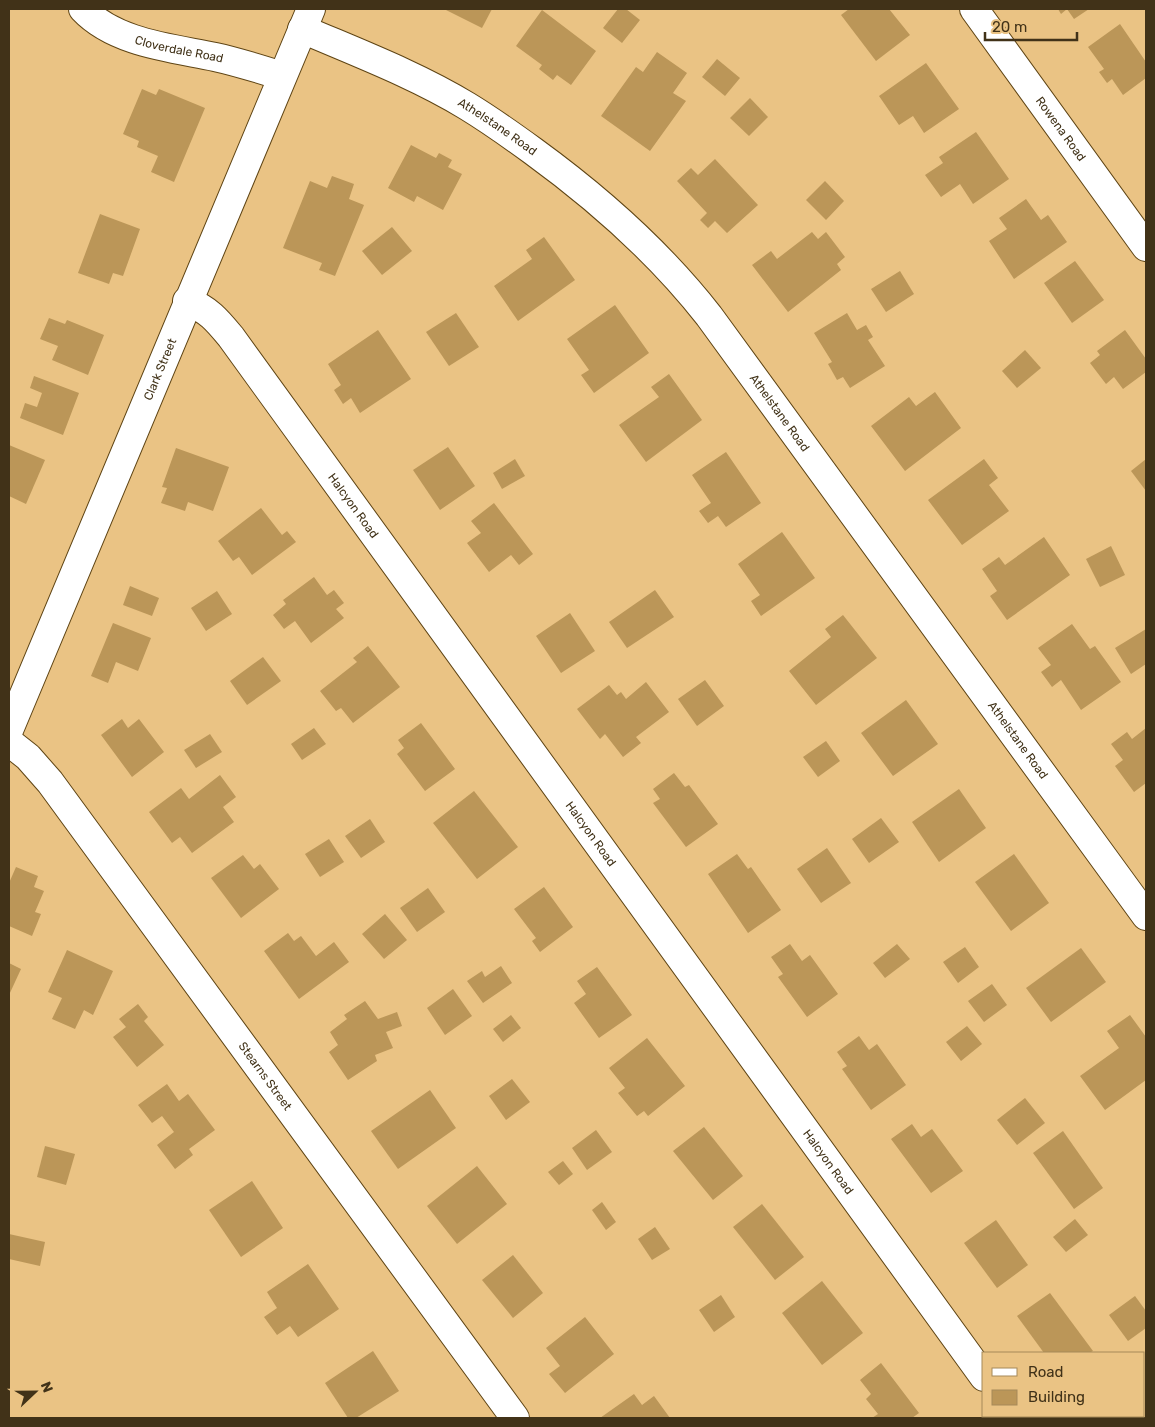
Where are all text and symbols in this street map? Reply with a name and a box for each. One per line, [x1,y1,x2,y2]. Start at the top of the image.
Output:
scale bar [985,10,1078,42]
text: 20 m [992,18,1027,36]
street label: Cloverdale Road [133,33,225,66]
street label: Rowena Road [1033,94,1089,164]
street label: Athelstane Road [455,95,540,158]
street label: Clark Street [141,336,179,402]
street label: Athelstane Road [747,371,812,454]
street label: Halcyon Road [325,471,381,541]
street label: Athelstane Road [985,699,1051,782]
street label: Halcyon Road [563,799,619,869]
street label: Stearns Street [236,1039,295,1113]
street label: Halcyon Road [800,1127,856,1197]
legend [982,1352,1145,1417]
text: Road [1028,1363,1064,1381]
north arrow [10,1367,60,1417]
text: N [37,1379,56,1395]
text: Building [1028,1388,1085,1406]

